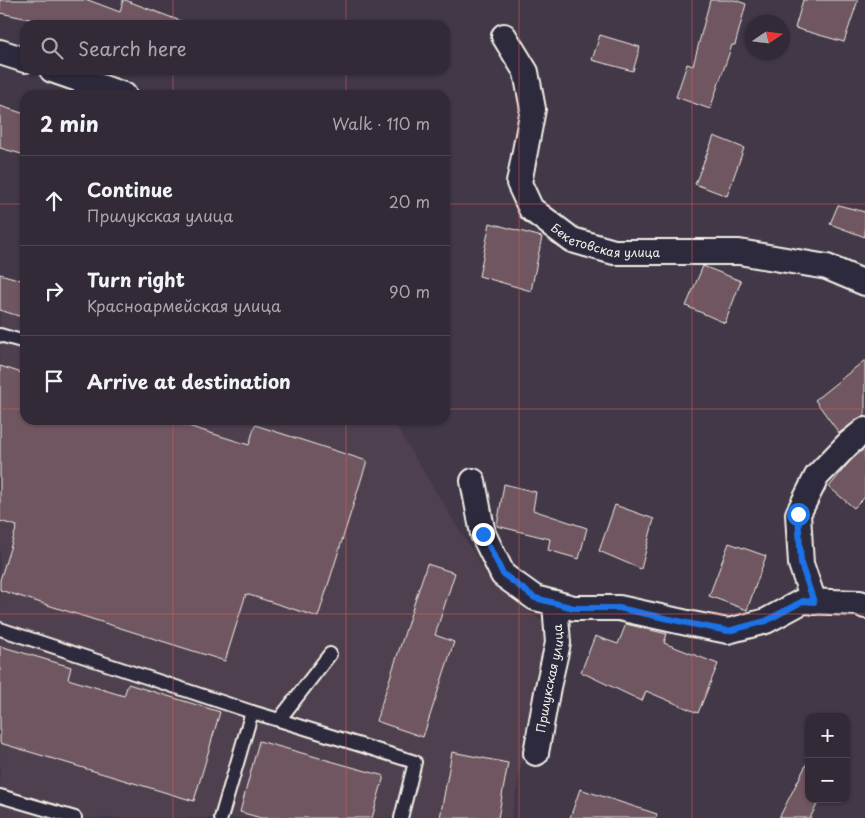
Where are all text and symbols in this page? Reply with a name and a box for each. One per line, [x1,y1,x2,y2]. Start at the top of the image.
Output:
north arrow [745,15,790,60]
search box [20,20,450,75]
icon: search [38,34,66,62]
text: Search here [78,34,187,62]
text: 2 min [40,107,99,139]
text: Walk · 110 m [332,111,430,135]
text: Continue [87,175,173,203]
icon: ahead [40,187,68,215]
text: 20 m [389,189,430,213]
text: Прилукская улица [87,203,233,227]
street label: Бекетовская улица [547,218,660,261]
text: Turn right [87,265,185,293]
icon: right [40,277,68,305]
text: 90 m [389,279,430,303]
text: Красноармейская улица [87,293,281,317]
icon: arrive [40,367,68,395]
text: Arrive at destination [87,367,291,395]
route start [787,503,810,526]
route end [472,523,495,546]
street label: Прилукская улица [531,623,567,734]
map controls [805,713,850,803]
button: + [805,713,850,758]
button: − [805,758,850,803]

